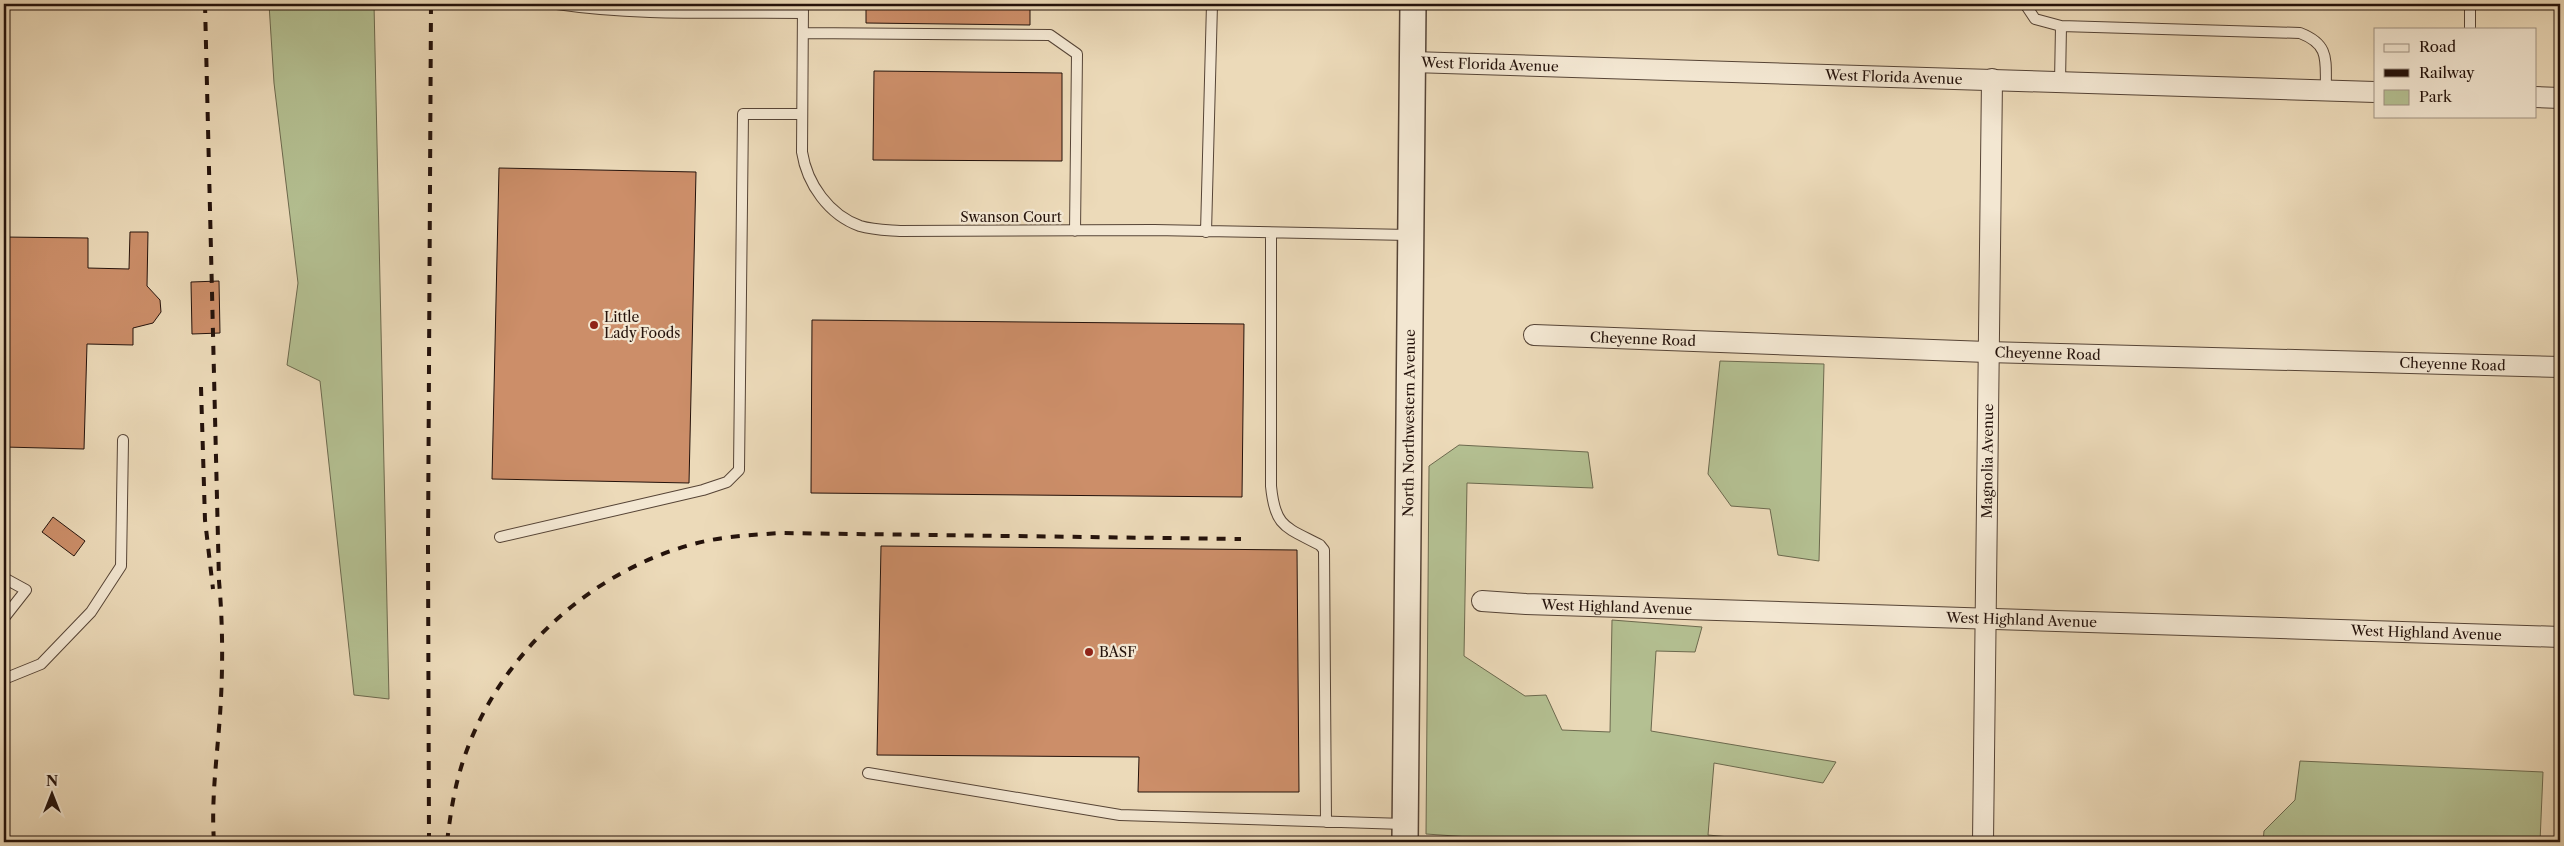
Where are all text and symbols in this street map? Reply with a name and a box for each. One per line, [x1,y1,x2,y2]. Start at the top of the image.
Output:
legend [2374,28,2536,118]
text: Road [2419,37,2456,56]
street label: West Florida Avenue [1420,53,1559,76]
text: Railway [2419,63,2475,82]
street label: West Florida Avenue [1824,66,1963,88]
text: Park [2419,87,2453,106]
street label: Swanson Court [960,208,1062,226]
place label: Little Lady Foods [604,308,680,342]
marker: Little Lady Foods [588,319,600,331]
street label: Cheyenne Road [1590,328,1697,350]
street label: North Northwestern Avenue [1399,329,1419,517]
street label: Cheyenne Road [1994,343,2101,364]
street label: Cheyenne Road [2399,354,2506,375]
street label: Magnolia Avenue [1978,403,1997,519]
street label: West Highland Avenue [1540,595,1693,618]
street label: West Highland Avenue [1945,608,2098,631]
street label: West Highland Avenue [2350,621,2502,644]
place label: BASF [1099,643,1136,661]
marker: BASF [1083,646,1095,658]
north arrow [28,768,78,818]
text: N [46,772,58,790]

